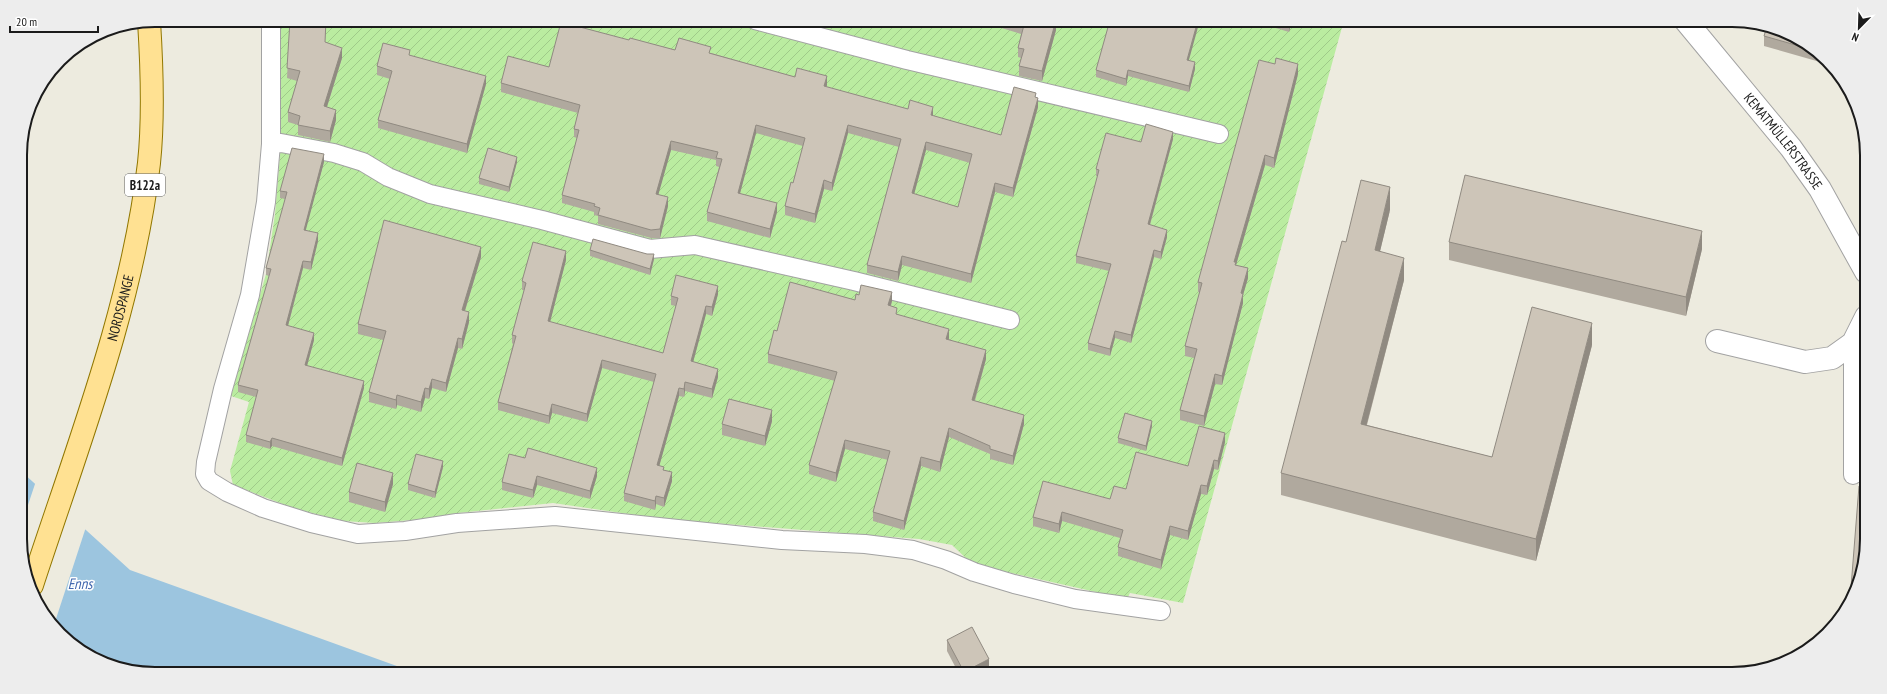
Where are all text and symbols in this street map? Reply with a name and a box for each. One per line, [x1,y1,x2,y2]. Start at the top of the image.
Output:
scale bar [10,8,98,34]
north arrow [1839,8,1879,48]
text: 20 m [16,14,37,29]
text: N [1850,30,1861,45]
street label: KEMATMÜLLERSTRASSE [1740,89,1826,193]
road number: B122a [125,174,165,196]
street label: NORDSPANGE [103,273,138,343]
water label: Enns [68,574,94,593]

